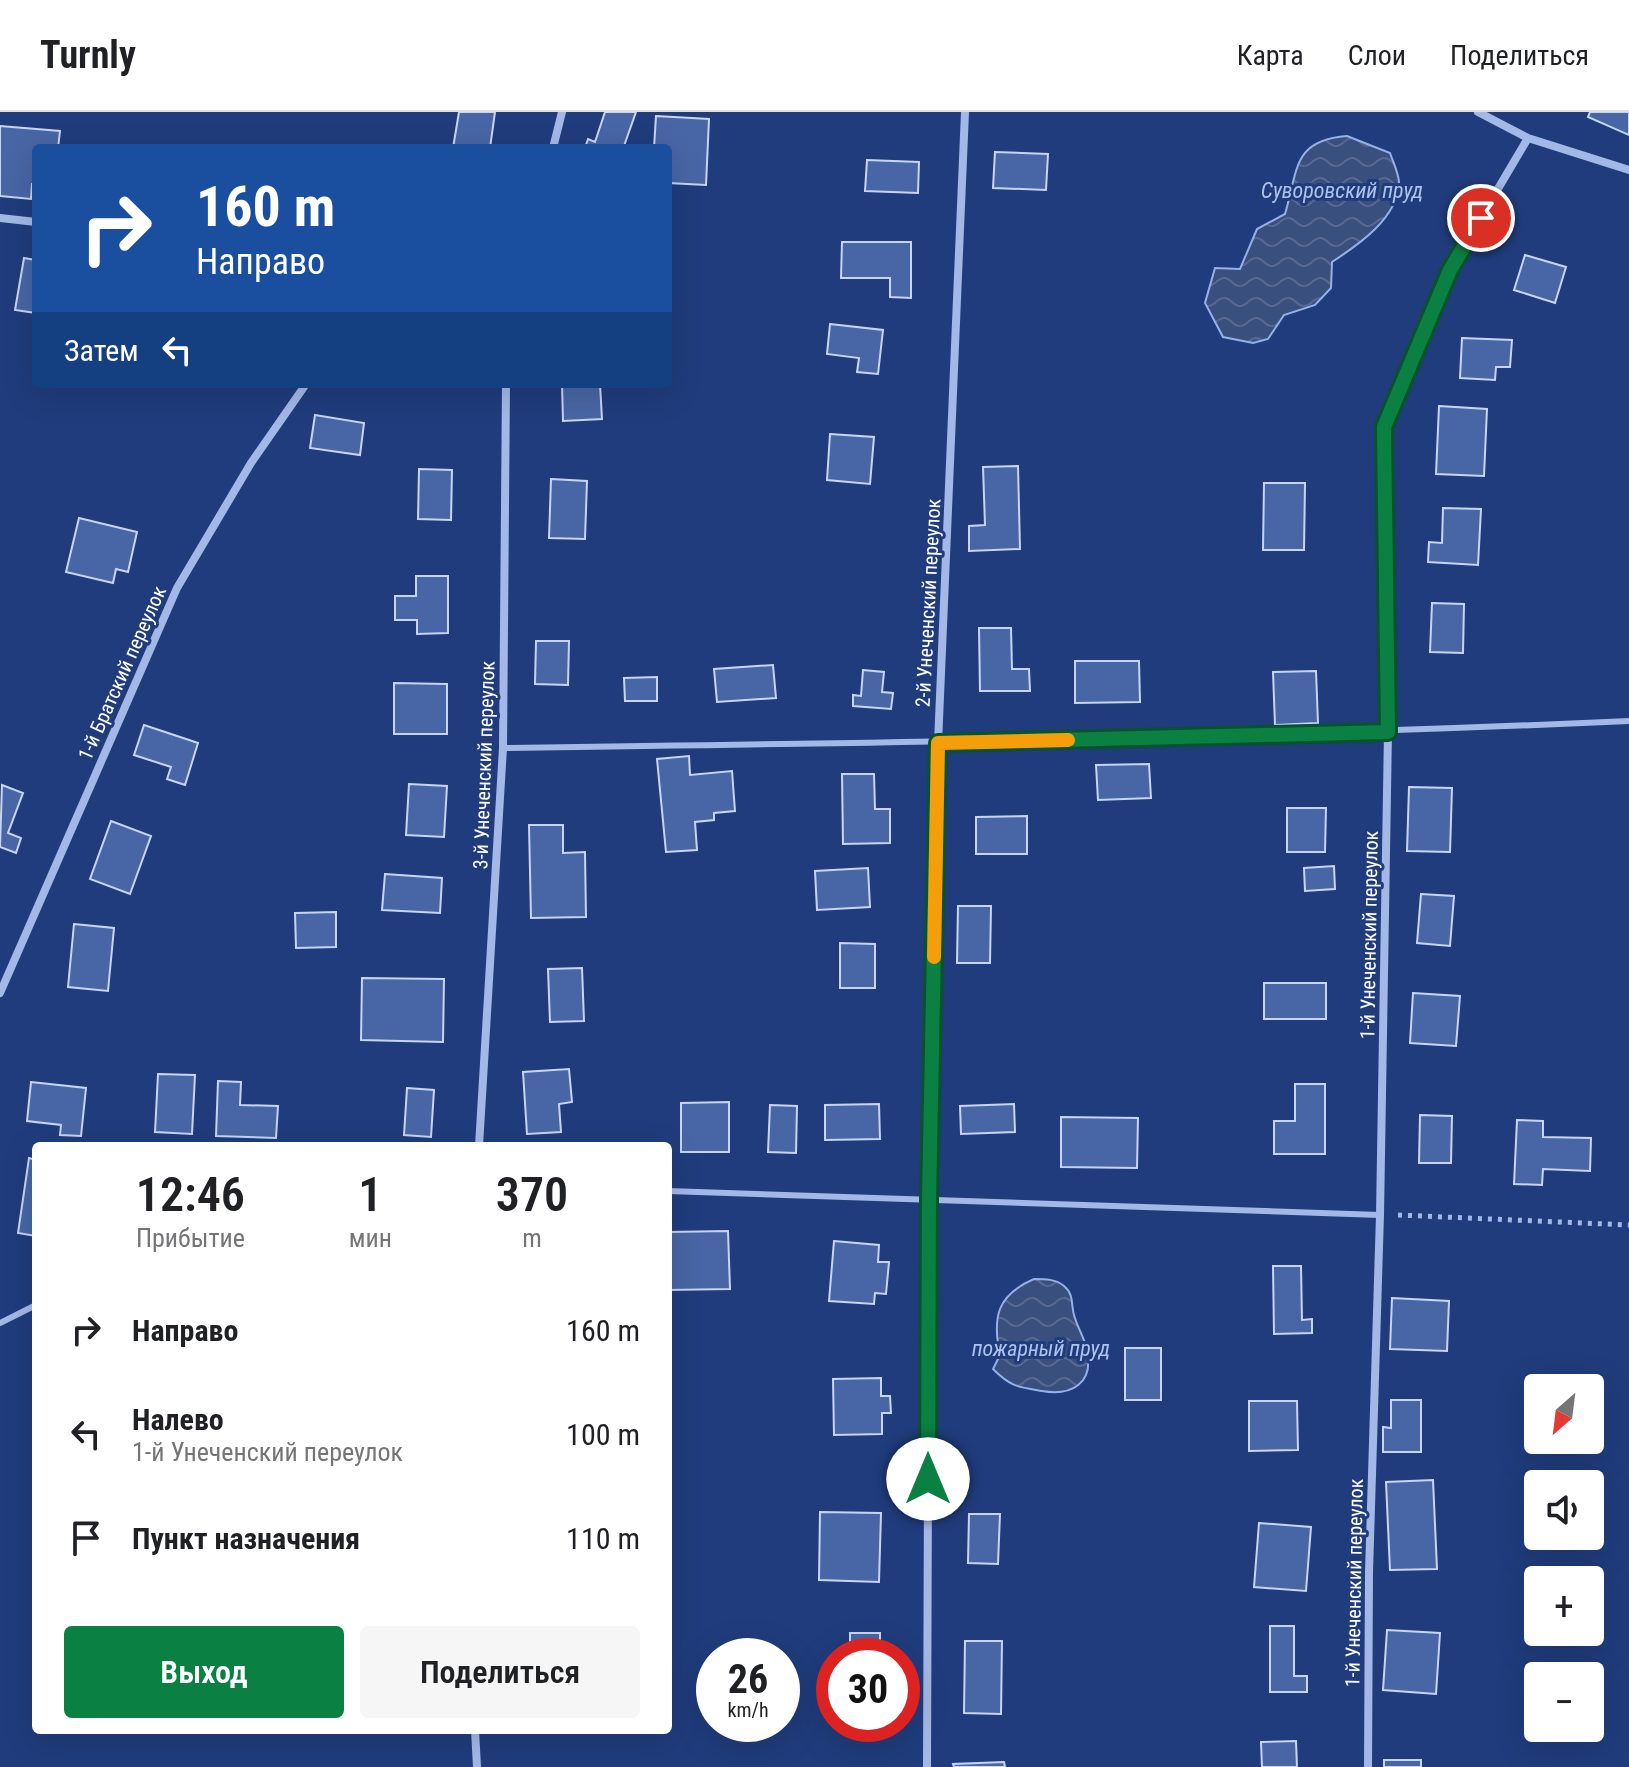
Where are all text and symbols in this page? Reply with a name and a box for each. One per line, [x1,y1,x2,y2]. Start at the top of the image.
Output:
text: Turnly [40,33,136,77]
text: Карта [1237,39,1304,72]
text: Слои [1348,39,1406,72]
text: Поделиться [1450,39,1589,72]
text: 160 m [196,174,335,240]
icon: right [64,176,168,280]
water label: Суворовский пруд [1261,178,1423,203]
pin [1447,184,1515,252]
icon: arrive [1459,196,1503,240]
text: Направо [196,241,325,283]
icon: left [155,328,199,372]
text: Затем [64,333,139,368]
street label: 2-й Унеченский переулок [911,498,945,708]
street label: 1-й Братский переулок [73,582,171,764]
street label: 3-й Унеченский переулок [468,660,500,870]
street label: 1-й Унеченский переулок [1355,830,1383,1039]
text: 12:46 [136,1166,245,1223]
text: 1 [358,1166,382,1223]
text: 370 [496,1166,568,1223]
text: Прибытие [136,1223,245,1253]
text: мин [349,1223,392,1253]
text: m [522,1223,542,1253]
icon: right [64,1308,108,1352]
text: Направо [132,1313,238,1348]
text: 160 m [566,1313,640,1348]
water label: пожарный пруд [972,1336,1110,1361]
north arrow [1524,1374,1604,1454]
map controls [1524,1374,1604,1742]
text: Налево [132,1402,224,1437]
icon: left [64,1412,108,1456]
text: 100 m [566,1417,640,1452]
text: 1-й Унеченский переулок [132,1437,403,1467]
position arrow [886,1437,970,1521]
button: sound [1524,1470,1604,1550]
street label: 1-й Унеченский переулок [1340,1478,1368,1687]
icon: arrive [64,1516,108,1560]
text: Пункт назначения [132,1521,360,1556]
text: 110 m [566,1521,640,1556]
button: + [1524,1566,1604,1646]
button: Выход [64,1626,344,1718]
button: Поделиться [360,1626,640,1718]
speed limit sign: 30 [816,1638,920,1742]
text: 26 [728,1656,768,1703]
button: − [1524,1662,1604,1742]
text: km/h [727,1698,769,1722]

